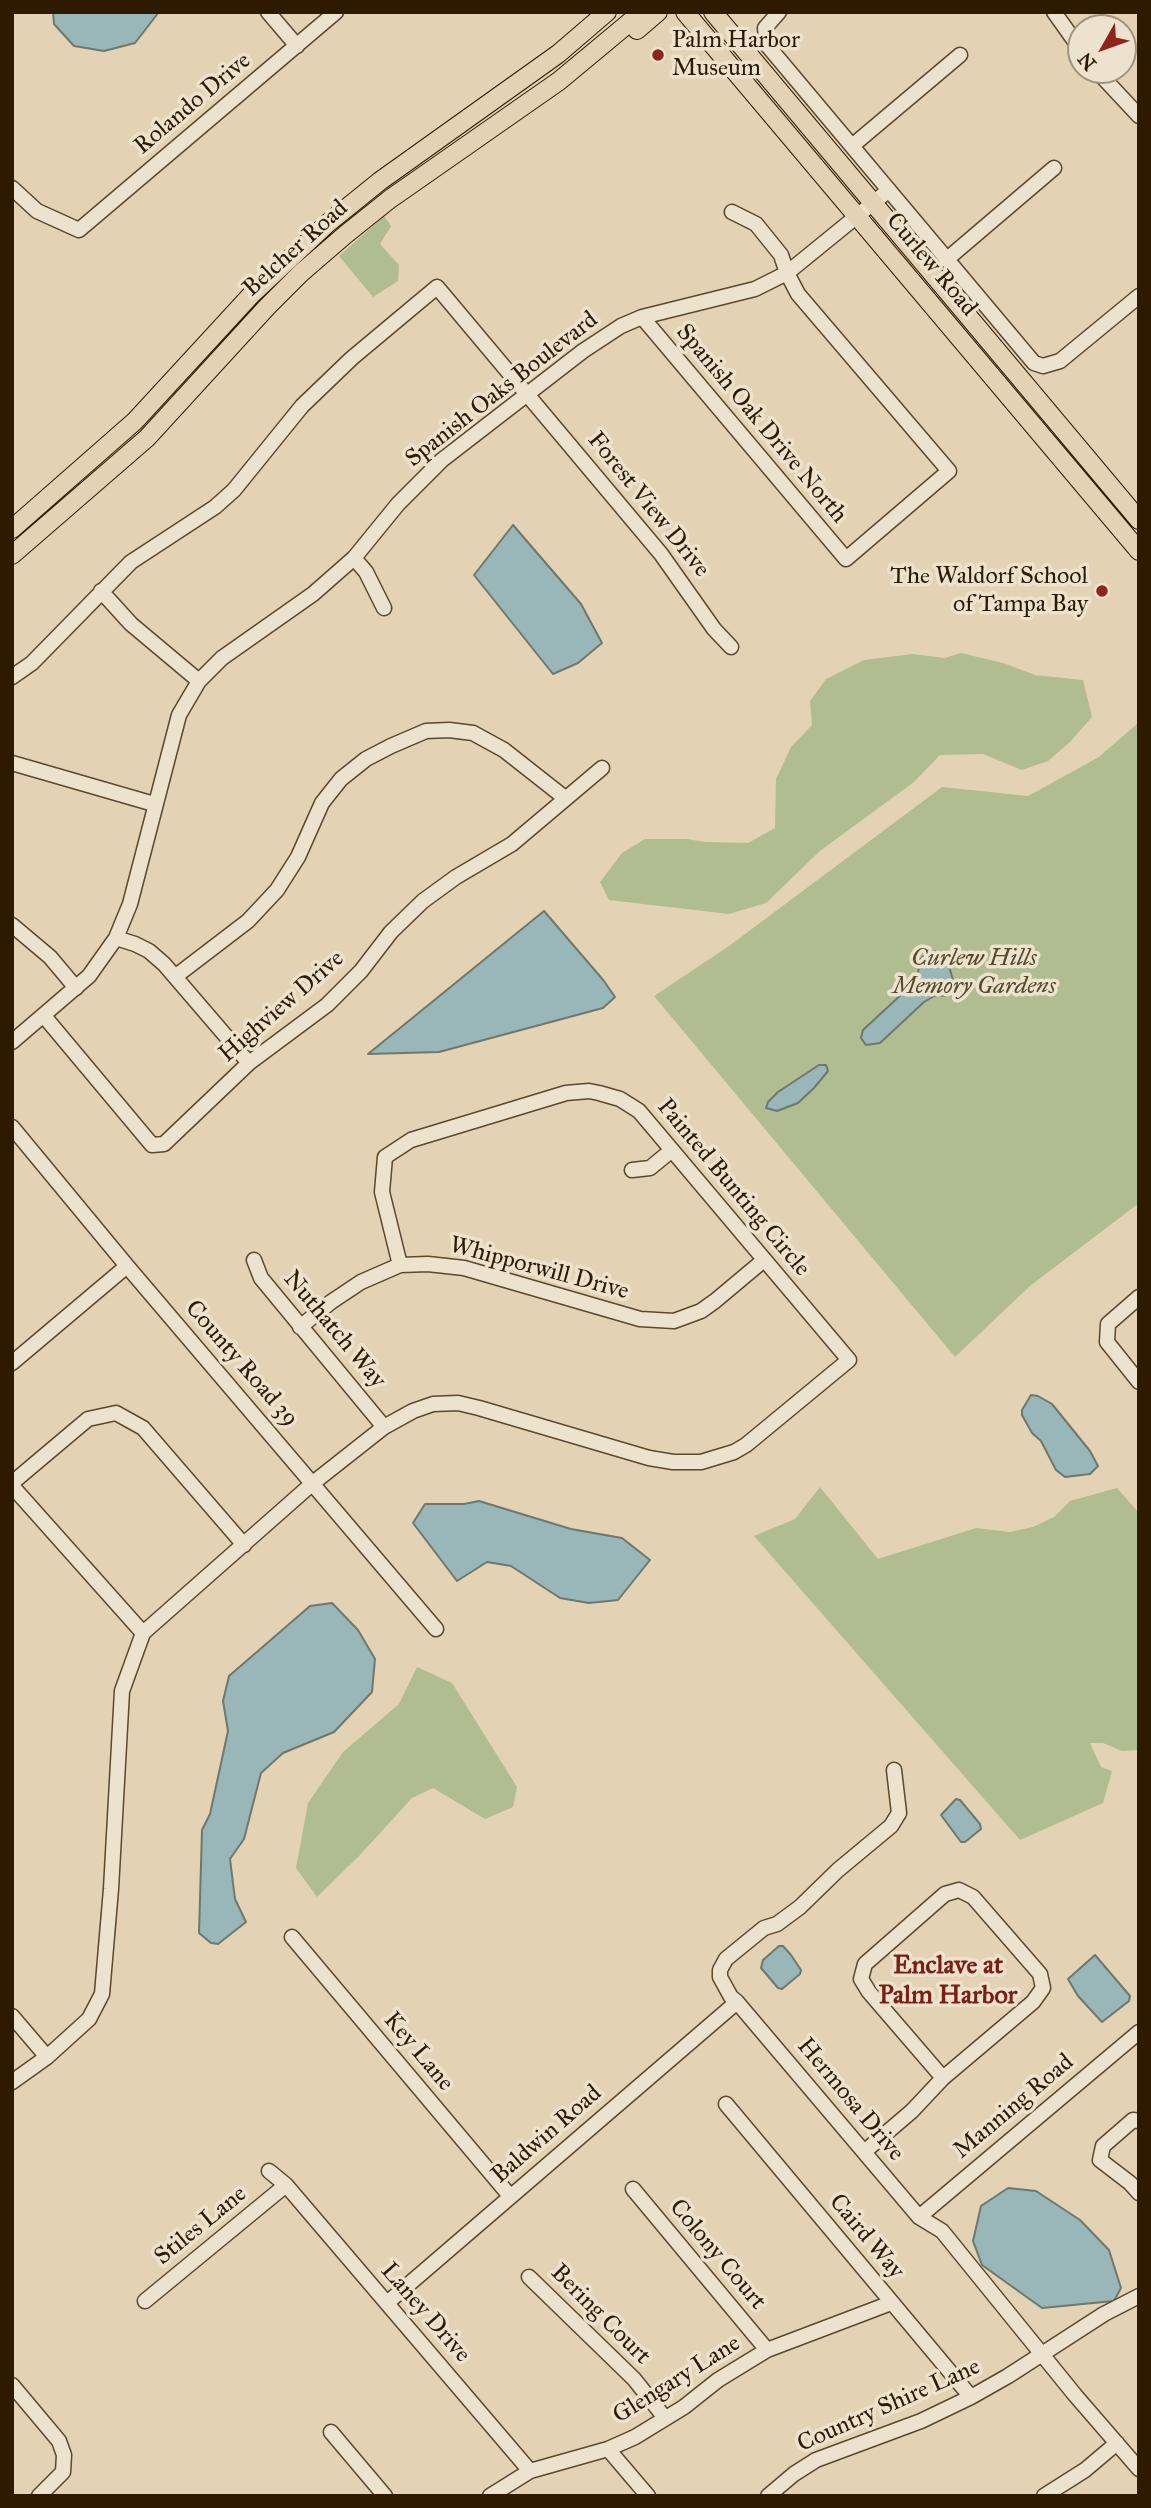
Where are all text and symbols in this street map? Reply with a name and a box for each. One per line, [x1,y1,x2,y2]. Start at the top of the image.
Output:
north arrow [1067,14,1137,84]
place label: Palm Harbor Museum [672,27,800,83]
street label: Rolando Drive [129,47,257,161]
marker: Palm Harbor Museum [650,47,666,63]
text: N [1073,48,1101,75]
street label: Belcher Road [238,194,354,304]
street label: Curlew Road [879,207,983,323]
street label: Spanish Oaks Boulevard [400,306,604,474]
street label: Spanish Oak Drive North [669,319,853,529]
street label: Forest View Drive [581,427,715,583]
place label: The Waldorf School of Tampa Bay [890,563,1088,619]
marker: The Waldorf School of Tampa Bay [1094,583,1110,599]
street label: Highview Drive [214,945,350,1069]
park label: Curlew Hills Memory Gardens [892,945,1056,1001]
street label: Painted Bunting Circle [650,1093,816,1283]
street label: Whipporwill Drive [446,1231,632,1307]
street label: Nuthatch Way [277,1265,391,1395]
street label: County Road 39 [178,1295,304,1433]
district label: Enclave at Palm Harbor [879,1951,1017,2012]
street label: Key Lane [377,2007,459,2097]
street label: Hermosa Drive [790,2033,910,2167]
street label: Manning Road [948,2048,1080,2166]
street label: Baldwin Road [486,2080,608,2190]
street label: Stiles Lane [149,2180,253,2272]
street label: Caird Way [822,2189,910,2285]
street label: Colony Court [663,2194,771,2316]
street label: Laney Drive [374,2257,476,2369]
street label: Bering Court [544,2259,656,2371]
street label: Glengary Lane [608,2329,746,2431]
street label: Country Shire Lane [793,2353,985,2459]

